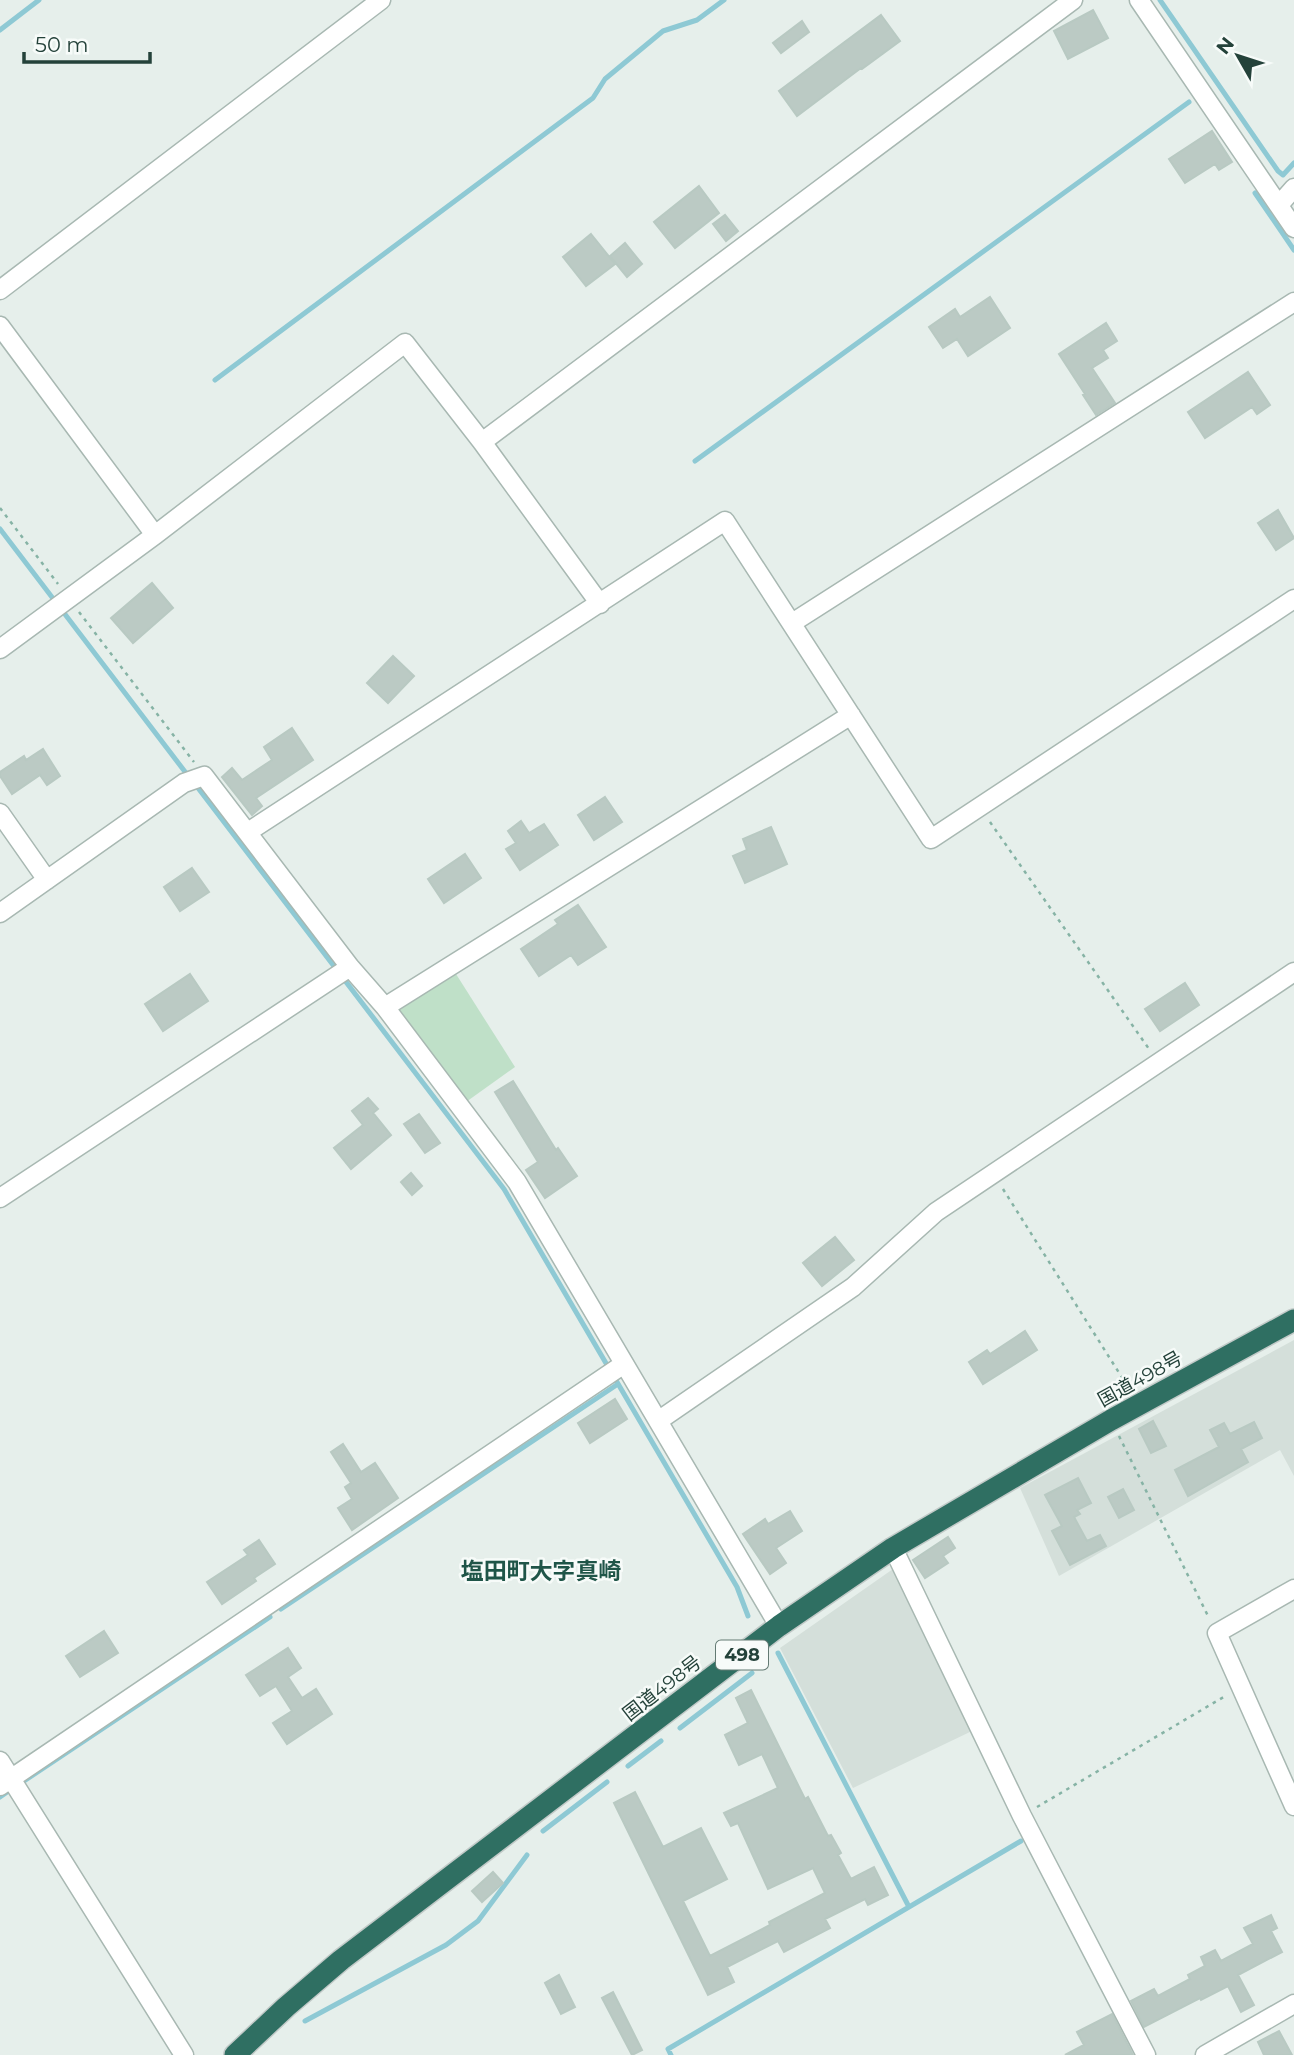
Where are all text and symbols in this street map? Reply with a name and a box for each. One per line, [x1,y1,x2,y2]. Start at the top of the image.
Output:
scale bar [24,21,150,65]
north arrow [1203,21,1273,91]
text: 50 m [35,32,89,57]
text: N [1211,32,1239,59]
street label: 国道498号 [1094,1346,1186,1412]
district label: 塩田町大字真崎 [461,1557,622,1585]
road number: 498 [716,1640,768,1670]
street label: 国道498号 [618,1650,706,1726]

